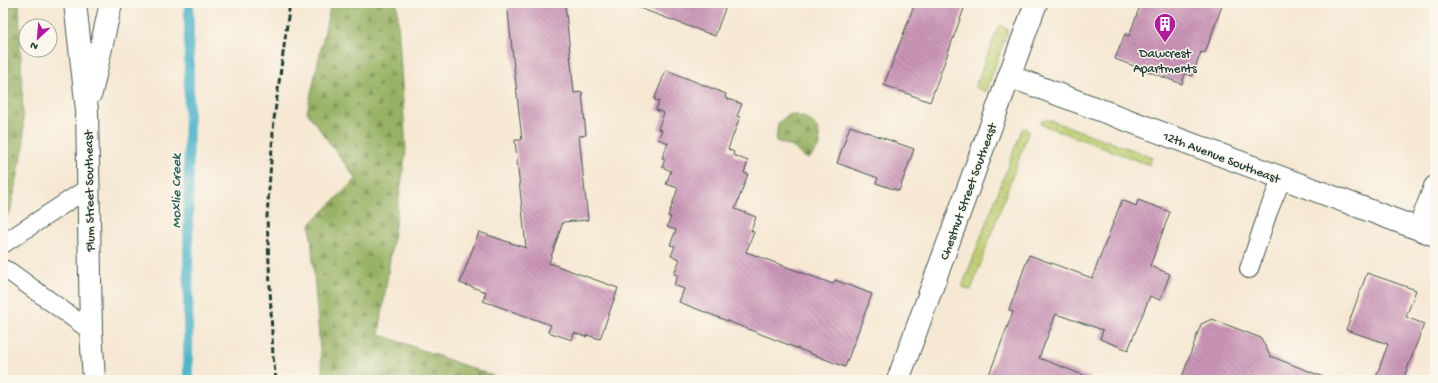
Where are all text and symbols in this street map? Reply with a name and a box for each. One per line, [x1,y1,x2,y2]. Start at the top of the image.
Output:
building icon: Dawcrest Apartments [1152,11,1178,44]
north arrow [18,18,58,58]
text: N [29,38,40,52]
place label: Dawcrest Apartments [1133,47,1198,77]
street label: Chestnut Street Southeast [938,120,1002,262]
street label: Plum Street Southeast [82,128,99,253]
street label: 12th Avenue Southeast [1159,129,1283,188]
water label: Moxlie Creek [169,152,186,228]

